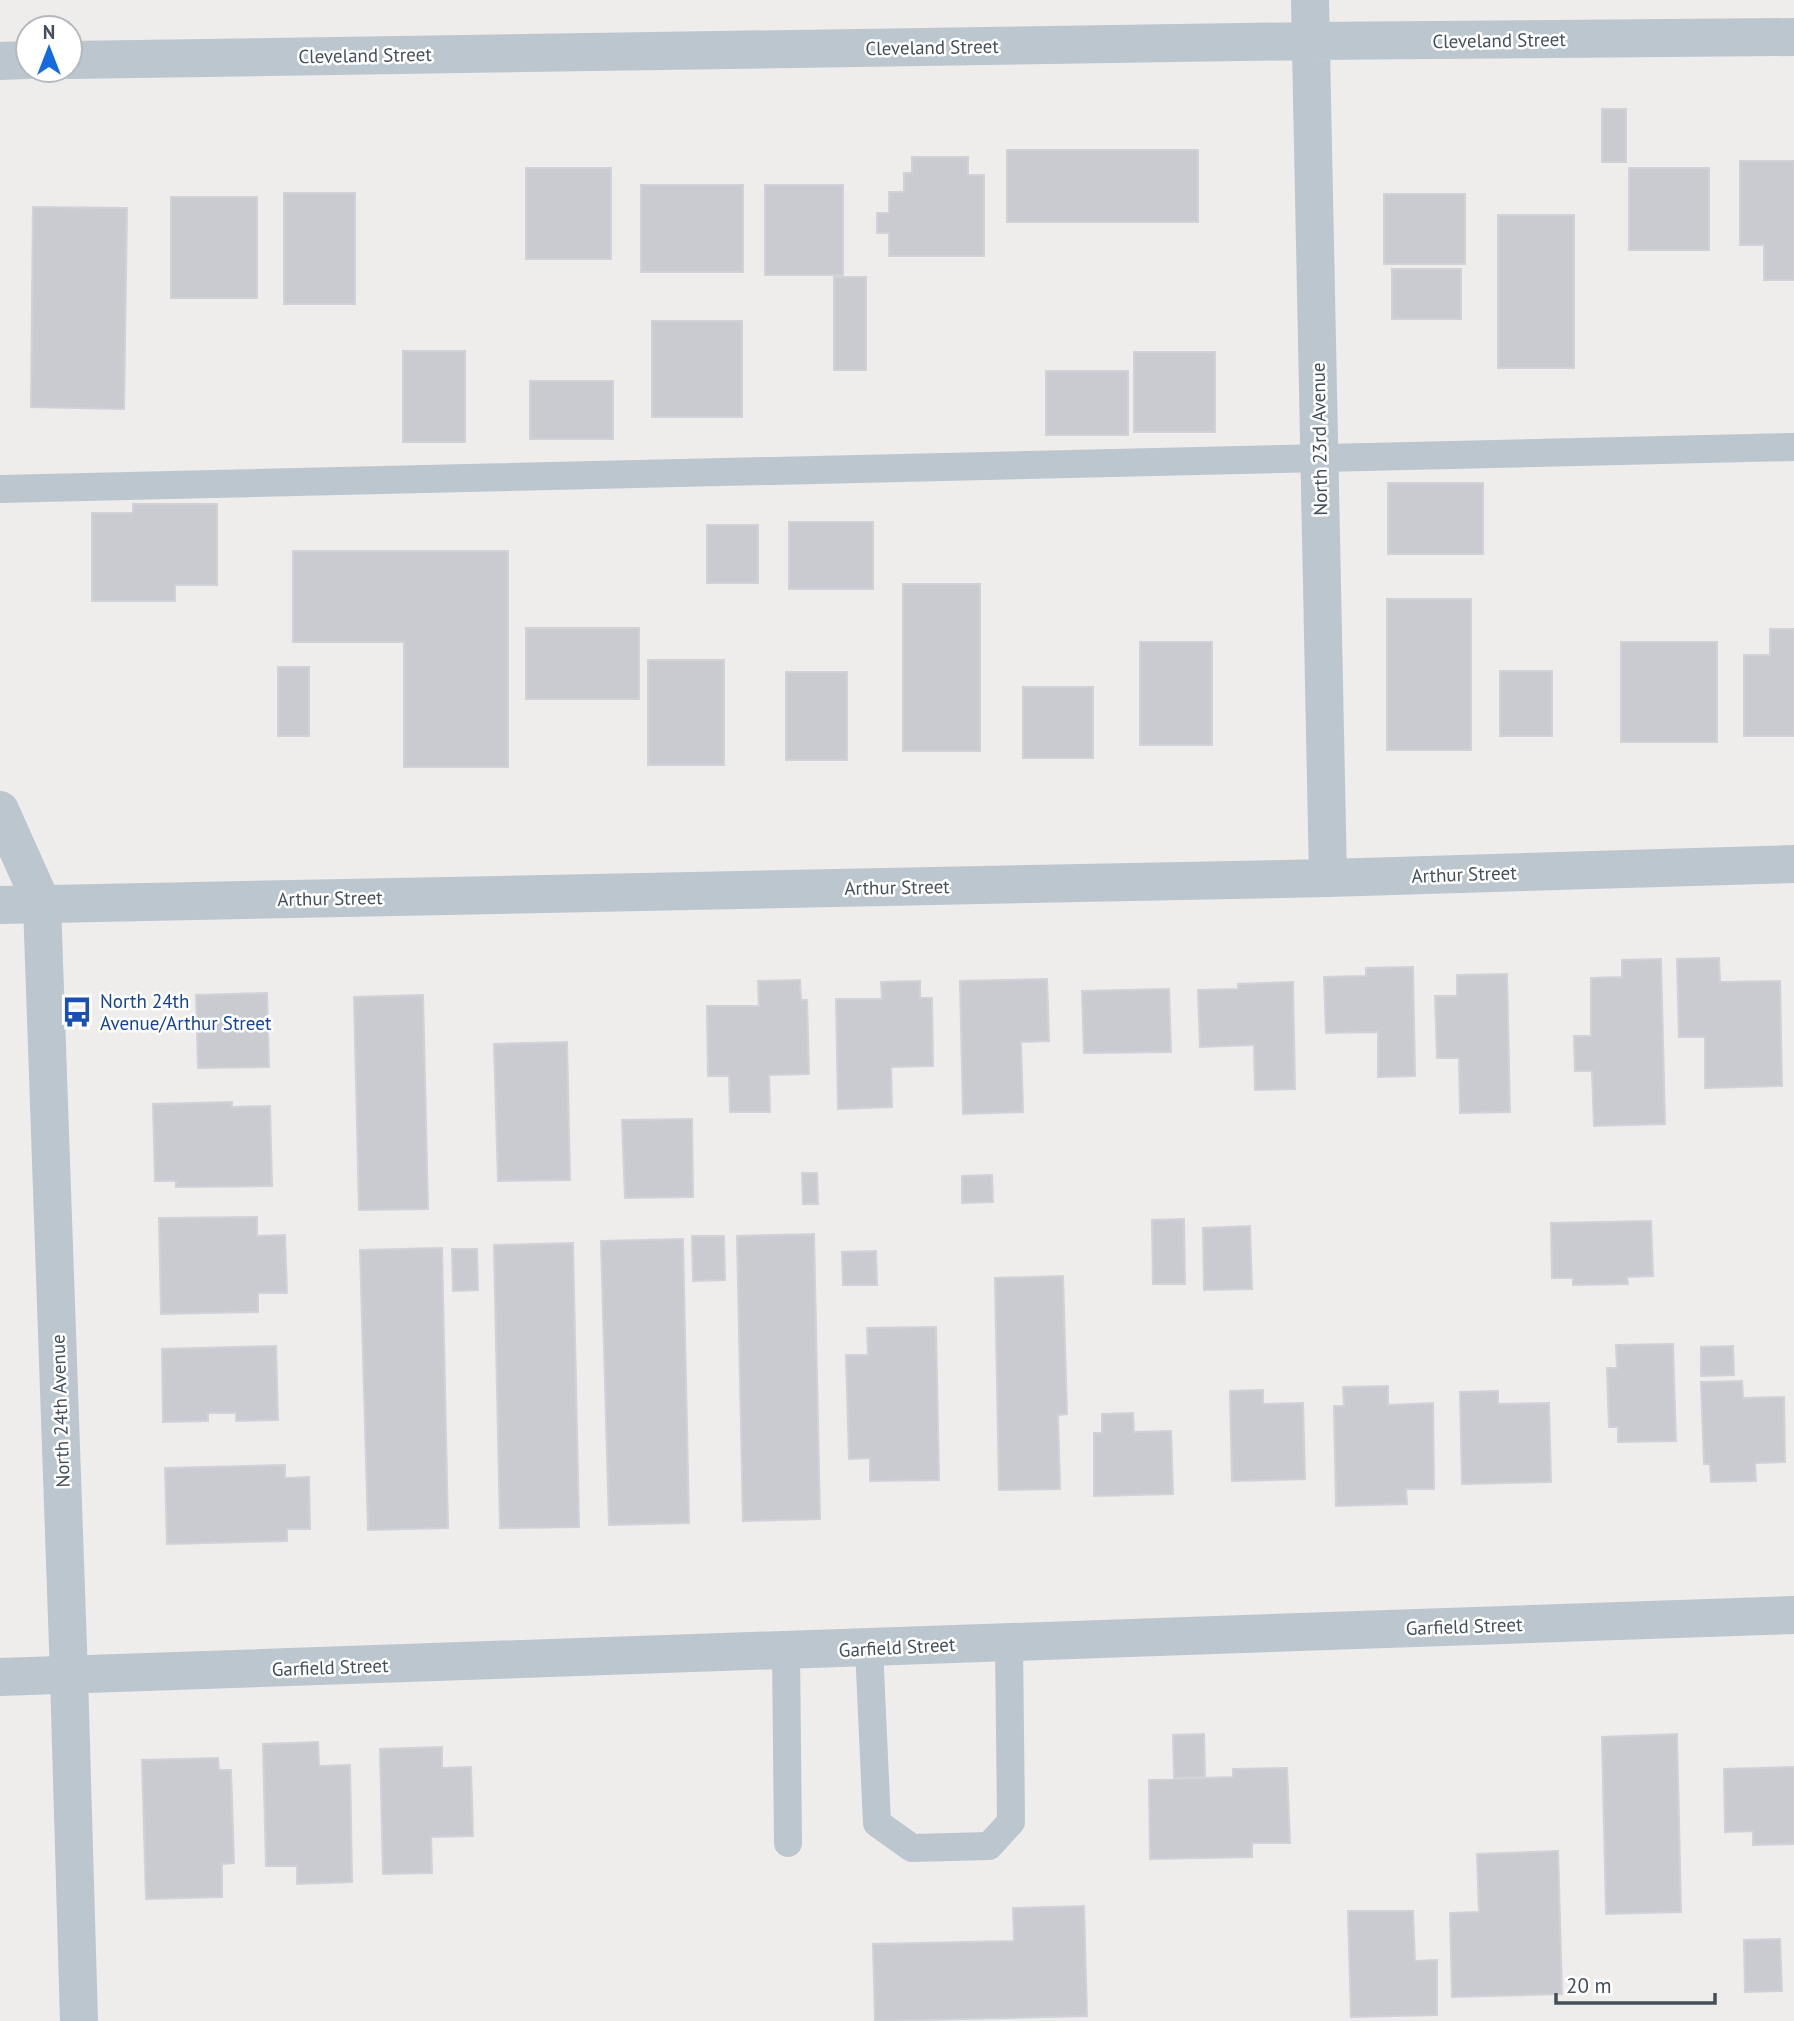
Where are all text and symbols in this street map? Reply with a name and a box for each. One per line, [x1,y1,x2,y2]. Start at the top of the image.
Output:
north arrow [14,14,84,84]
text: N [43,20,55,44]
street label: Cleveland Street [1432,27,1566,53]
street label: Cleveland Street [865,34,999,60]
street label: Cleveland Street [298,42,432,68]
street label: North 23rd Avenue [1306,362,1332,516]
street label: Arthur Street [1411,860,1518,888]
street label: Arthur Street [844,874,950,900]
street label: Arthur Street [277,885,383,911]
place label: North 24th Avenue/Arthur Street [100,989,272,1035]
bus stop icon: North 24th Avenue/Arthur Street [60,995,94,1029]
street label: North 24th Avenue [45,1334,75,1488]
street label: Garfield Street [1405,1612,1523,1640]
street label: Garfield Street [838,1632,957,1662]
street label: Garfield Street [271,1653,389,1681]
scale bar [1556,1962,1715,2006]
text: 20 m [1566,1972,1612,1999]

